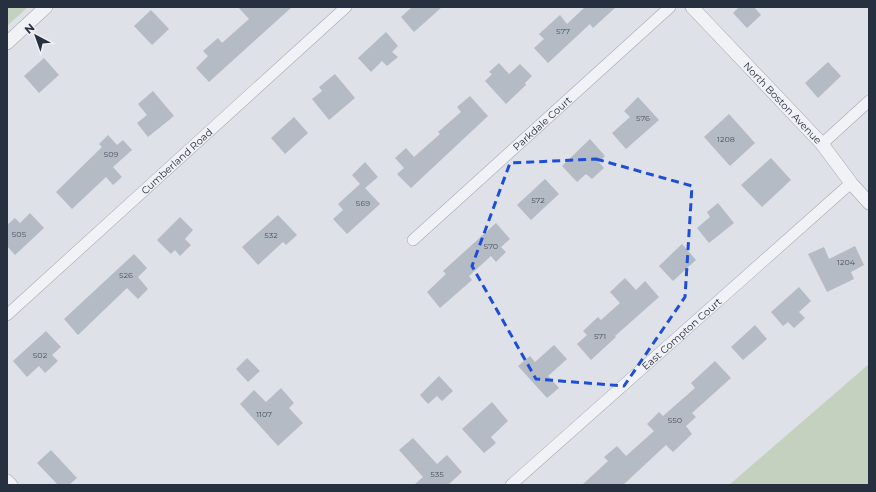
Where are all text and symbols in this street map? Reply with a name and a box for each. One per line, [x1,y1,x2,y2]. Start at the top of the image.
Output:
north arrow [16,16,56,56]
text: N [21,20,37,37]
house number: 577 [556,26,570,36]
street label: North Boston Avenue [741,59,824,147]
street label: Parkdale Court [510,94,574,153]
house number: 576 [636,113,650,123]
street label: Cumberland Road [138,126,215,197]
house number: 1208 [717,134,735,144]
house number: 509 [104,149,118,159]
house number: 572 [531,195,545,205]
house number: 569 [356,198,370,208]
house number: 505 [12,229,27,239]
house number: 532 [264,230,278,240]
house number: 570 [484,241,498,251]
house number: 1204 [837,257,856,267]
house number: 526 [119,270,133,280]
street label: East Compton Court [639,295,724,373]
house number: 571 [594,331,606,341]
house number: 502 [33,350,48,360]
house number: 1107 [256,409,272,419]
house number: 550 [668,415,682,425]
house number: 535 [430,469,444,479]

